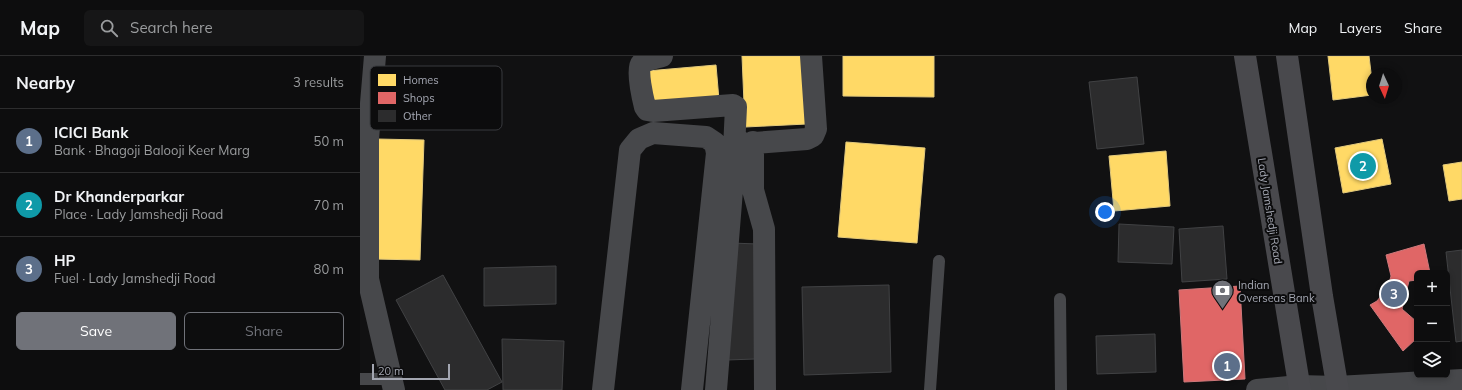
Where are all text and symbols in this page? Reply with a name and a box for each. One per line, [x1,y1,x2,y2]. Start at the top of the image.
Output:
search box [84,10,364,46]
text: Map [20,16,60,40]
icon: search [98,17,120,39]
text: Search here [130,18,213,37]
text: Map [1288,19,1317,37]
text: Layers [1339,19,1382,37]
text: Share [1404,19,1442,37]
legend [370,66,502,130]
north arrow [1366,68,1402,104]
text: Nearby [16,72,75,93]
text: Homes [403,73,439,87]
text: 3 results [293,74,344,90]
text: Shops [403,91,435,105]
text: Other [403,109,432,123]
text: ICICI Bank [54,123,128,142]
text: 1 [25,133,33,149]
text: 50 m [314,133,344,149]
text: Bank · Bhagoji Balooji Keer Marg [54,142,250,158]
pin: 2 [1350,151,1376,181]
street label: Lady Jamshedji Road [1255,157,1285,265]
text: Dr Khanderparkar [54,187,184,206]
text: 2 [25,197,33,213]
text: 70 m [314,197,344,213]
your location [1095,202,1115,222]
text: Place · Lady Jamshedji Road [54,206,223,222]
text: HP [54,251,76,270]
text: 3 [25,261,33,277]
text: 80 m [314,261,344,277]
text: Fuel · Lady Jamshedji Road [54,270,215,286]
map controls [1414,270,1450,378]
button: + [1414,270,1450,306]
bank icon: Indian Overseas Bank [1209,278,1235,311]
place label: Indian Overseas Bank [1238,278,1315,305]
pin: 3 [1381,279,1407,309]
button: − [1414,306,1450,342]
button: Save [16,312,176,350]
button: Share [184,312,344,350]
button: layers [1414,342,1450,378]
pin: 1 [1214,351,1240,381]
scale bar [372,362,450,381]
text: 20 m [378,364,404,378]

